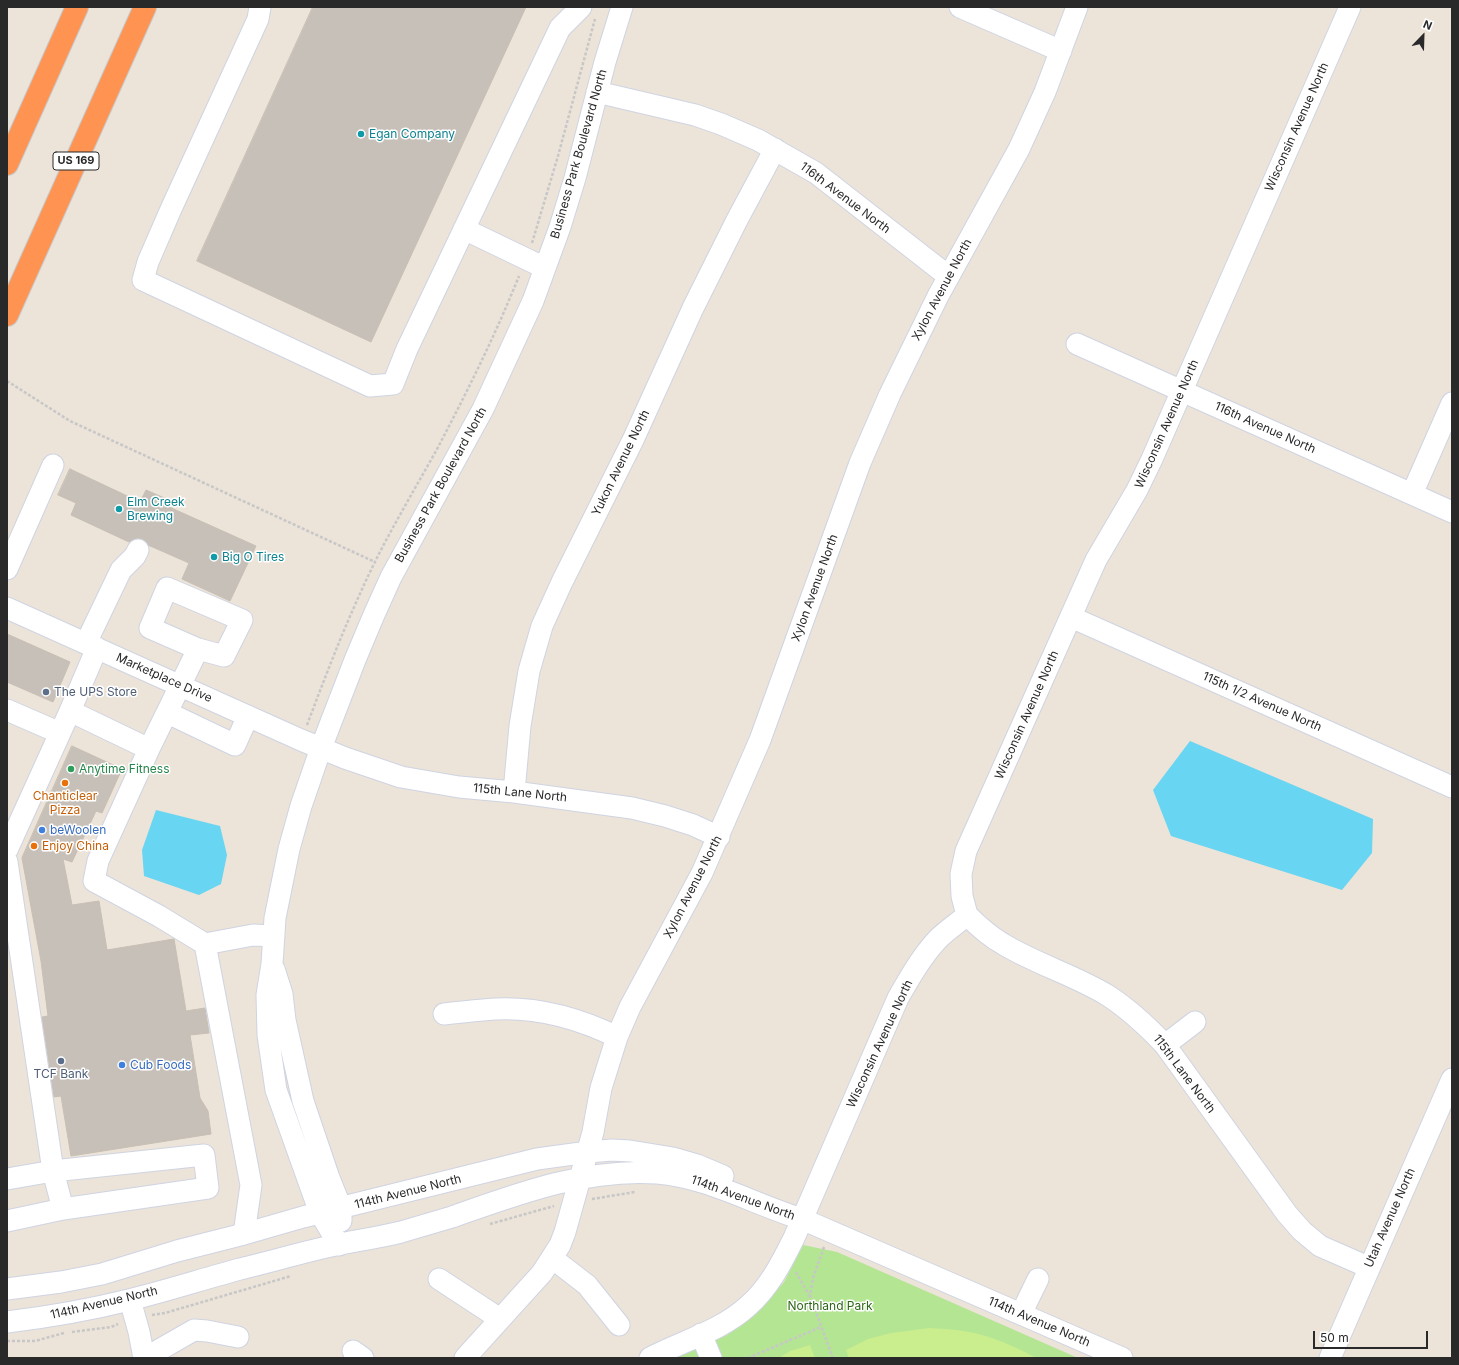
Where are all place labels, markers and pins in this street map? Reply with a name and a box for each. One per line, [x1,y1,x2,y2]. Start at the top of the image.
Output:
place label: Egan Company [369,127,455,141]
marker: Egan Company [356,129,366,139]
place label: Elm Creek Brewing [127,495,185,523]
marker: Elm Creek Brewing [114,504,124,514]
place label: Big O Tires [222,550,284,564]
marker: Big O Tires [209,552,219,562]
place label: The UPS Store [54,685,137,699]
marker: The UPS Store [41,687,51,697]
place label: Anytime Fitness [79,762,169,776]
marker: Anytime Fitness [66,764,76,774]
marker: Chanticlear Pizza [60,778,70,788]
place label: Chanticlear Pizza [33,789,97,817]
place label: beWoolen [50,823,106,837]
marker: beWoolen [37,825,47,835]
place label: Enjoy China [42,839,109,853]
marker: Enjoy China [29,841,39,851]
marker: TCF Bank [56,1056,66,1066]
place label: Cub Foods [130,1058,191,1072]
marker: Cub Foods [117,1060,127,1070]
place label: TCF Bank [34,1067,88,1081]

